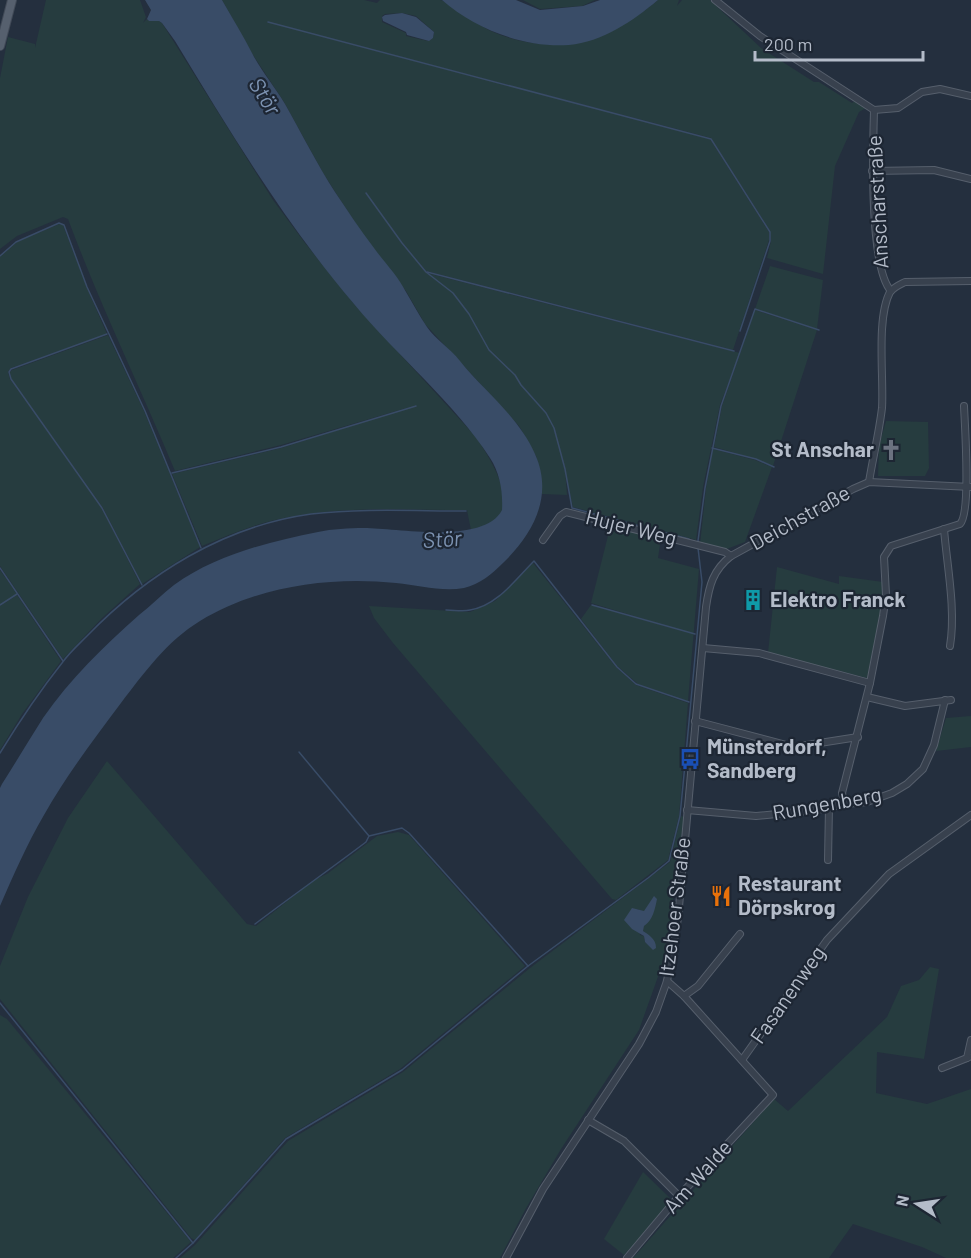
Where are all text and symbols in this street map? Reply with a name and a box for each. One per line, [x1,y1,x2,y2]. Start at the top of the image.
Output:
scale bar [755,24,923,62]
text: 200 m [764,33,812,55]
water label: Stör [244,72,288,120]
street label: Anscharstraße [861,135,892,269]
place label: St Anschar [771,436,874,461]
church icon: St Anschar [879,438,903,462]
street label: Deichstraße [745,479,854,554]
street label: Hujer Weg [583,503,680,550]
water label: Stör [422,524,464,552]
place label: Elektro Franck [770,586,906,611]
building icon: Elektro Franck [741,588,765,612]
place label: Münsterdorf, Sandberg [707,733,827,782]
bus stop icon: Münsterdorf, Sandberg [678,747,702,771]
street label: Rungenberg [770,781,883,824]
street label: Itzehoer Straße [653,836,694,978]
place label: Restaurant Dörpskrog [738,870,842,919]
restaurant icon: Restaurant Dörpskrog [709,884,733,908]
street label: Fasanenweg [744,940,830,1048]
street label: Am Walde [657,1134,736,1218]
north arrow [887,1174,947,1234]
text: N [891,1194,912,1208]

